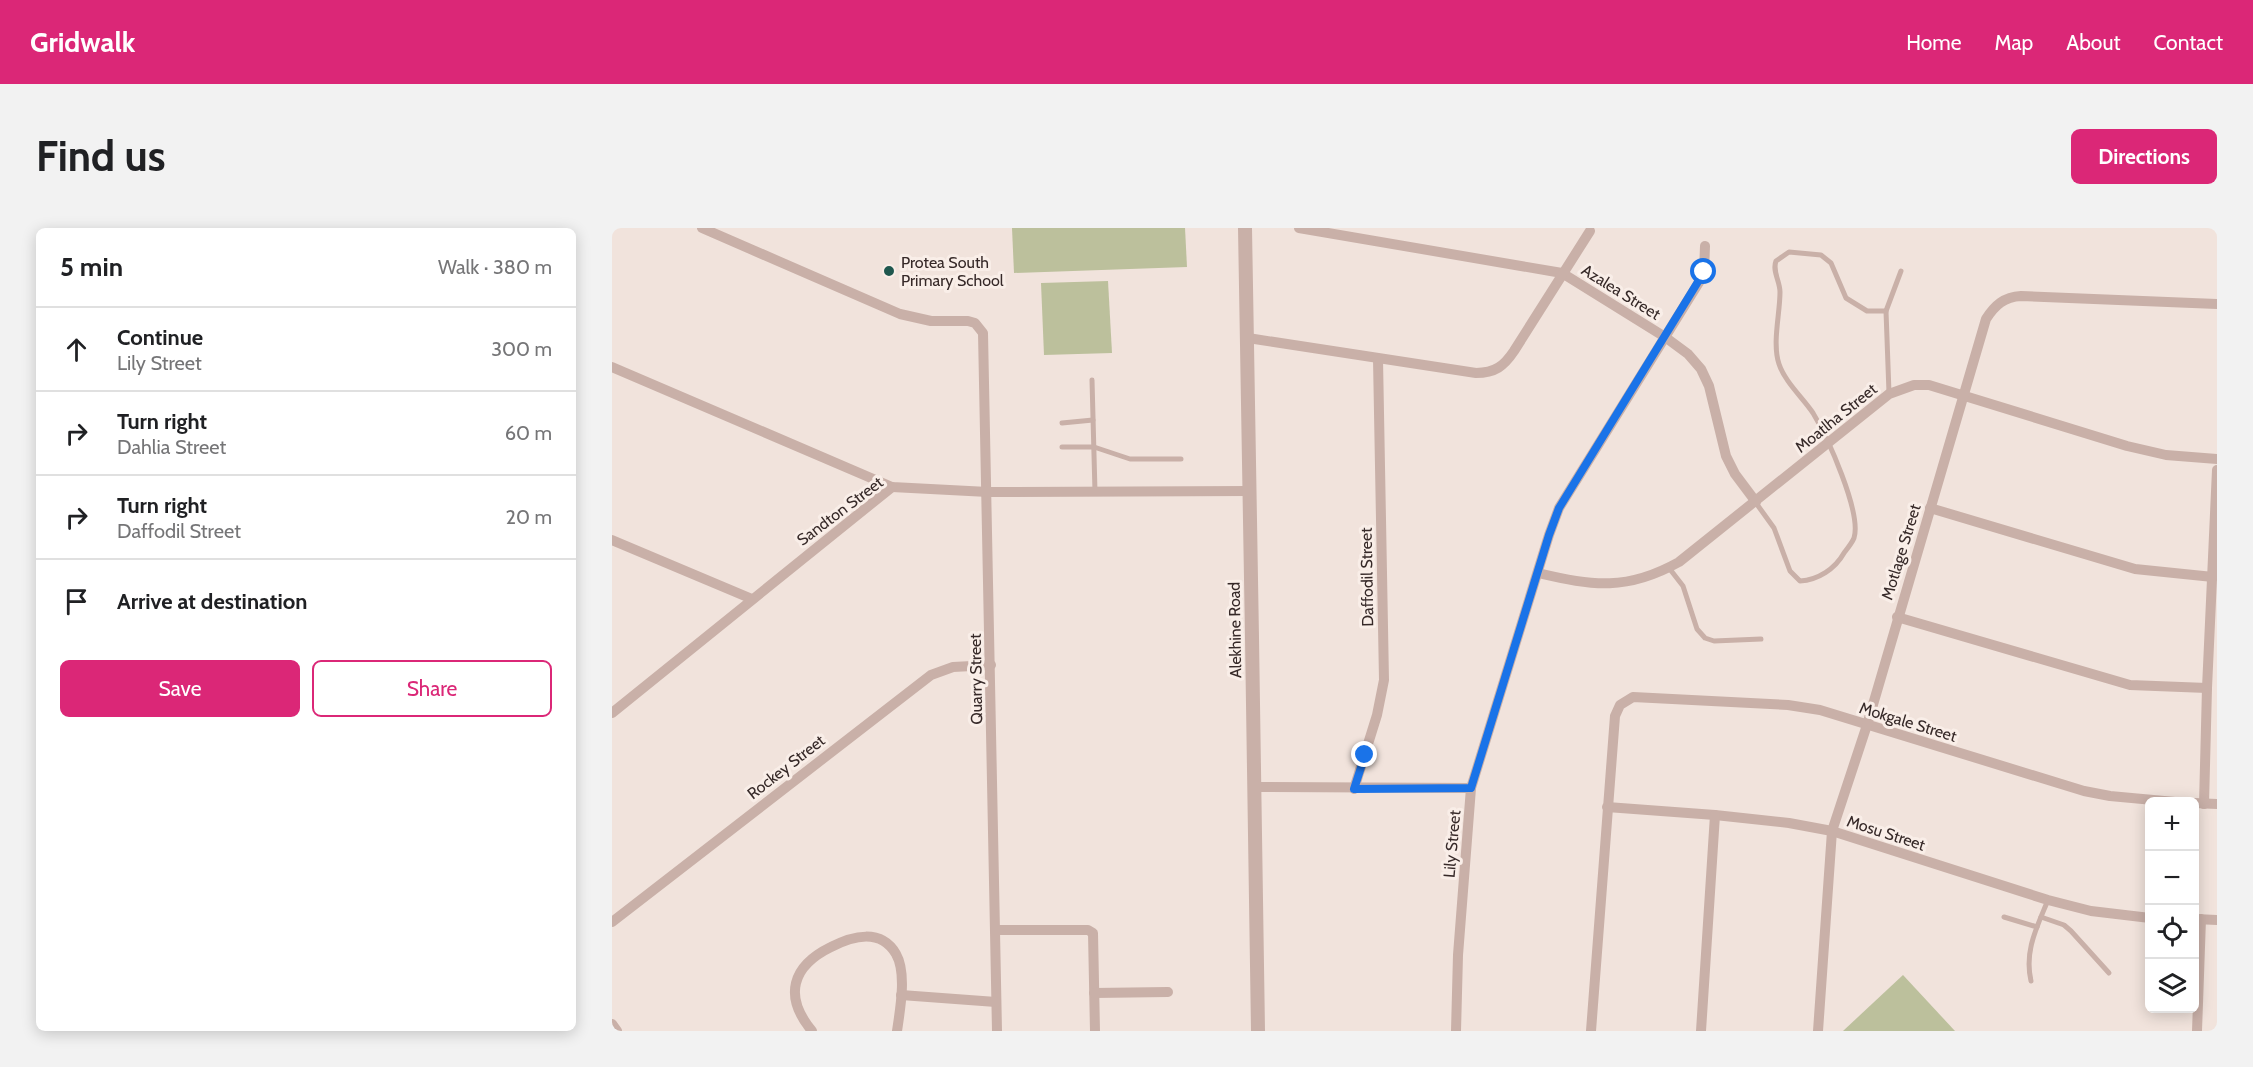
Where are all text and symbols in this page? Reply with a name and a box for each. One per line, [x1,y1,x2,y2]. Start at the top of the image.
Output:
text: Gridwalk [30,25,135,59]
text: Home [1906,30,1962,55]
text: Map [1995,30,2033,55]
text: About [2066,30,2120,55]
text: Contact [2153,30,2223,55]
button: Directions [2071,129,2217,184]
text: Find us [36,130,165,182]
text: 5 min [60,251,123,283]
place label: Protea South Primary School [901,253,1004,290]
text: Walk · 380 m [438,255,552,279]
route start [1690,258,1716,284]
street label: Azalea Street [1578,260,1664,324]
marker: Protea South Primary School [882,264,896,278]
text: Continue [117,324,203,351]
icon: ahead [60,333,93,366]
text: 300 m [491,337,552,361]
text: Lily Street [117,351,202,375]
street label: Moatlha Street [1791,379,1881,457]
text: Turn right [117,408,207,435]
icon: right [60,417,93,450]
text: 60 m [505,421,552,445]
text: Dahlia Street [117,435,226,459]
street label: Sandton Street [793,472,887,549]
text: Turn right [117,492,207,519]
icon: right [60,501,93,534]
street label: Motlage Street [1877,501,1925,602]
text: 20 m [506,505,552,529]
text: Daffodil Street [117,519,241,543]
street label: Daffodil Street [1357,527,1377,627]
street label: Alekhine Road [1225,582,1245,678]
icon: arrive [60,585,93,618]
text: Arrive at destination [117,588,307,615]
street label: Quarry Street [966,633,986,725]
button: Save [60,660,300,717]
button: Share [312,660,552,717]
street label: Mokgale Street [1857,698,1960,746]
street label: Rockey Street [743,730,829,803]
route end [1351,741,1377,767]
map controls [2145,797,2199,1013]
button: + [2145,797,2199,851]
street label: Lily Street [1440,809,1464,879]
street label: Mosu Street [1844,811,1928,855]
button: − [2145,851,2199,905]
button: locate [2145,905,2199,959]
button: layers [2145,959,2199,1013]

